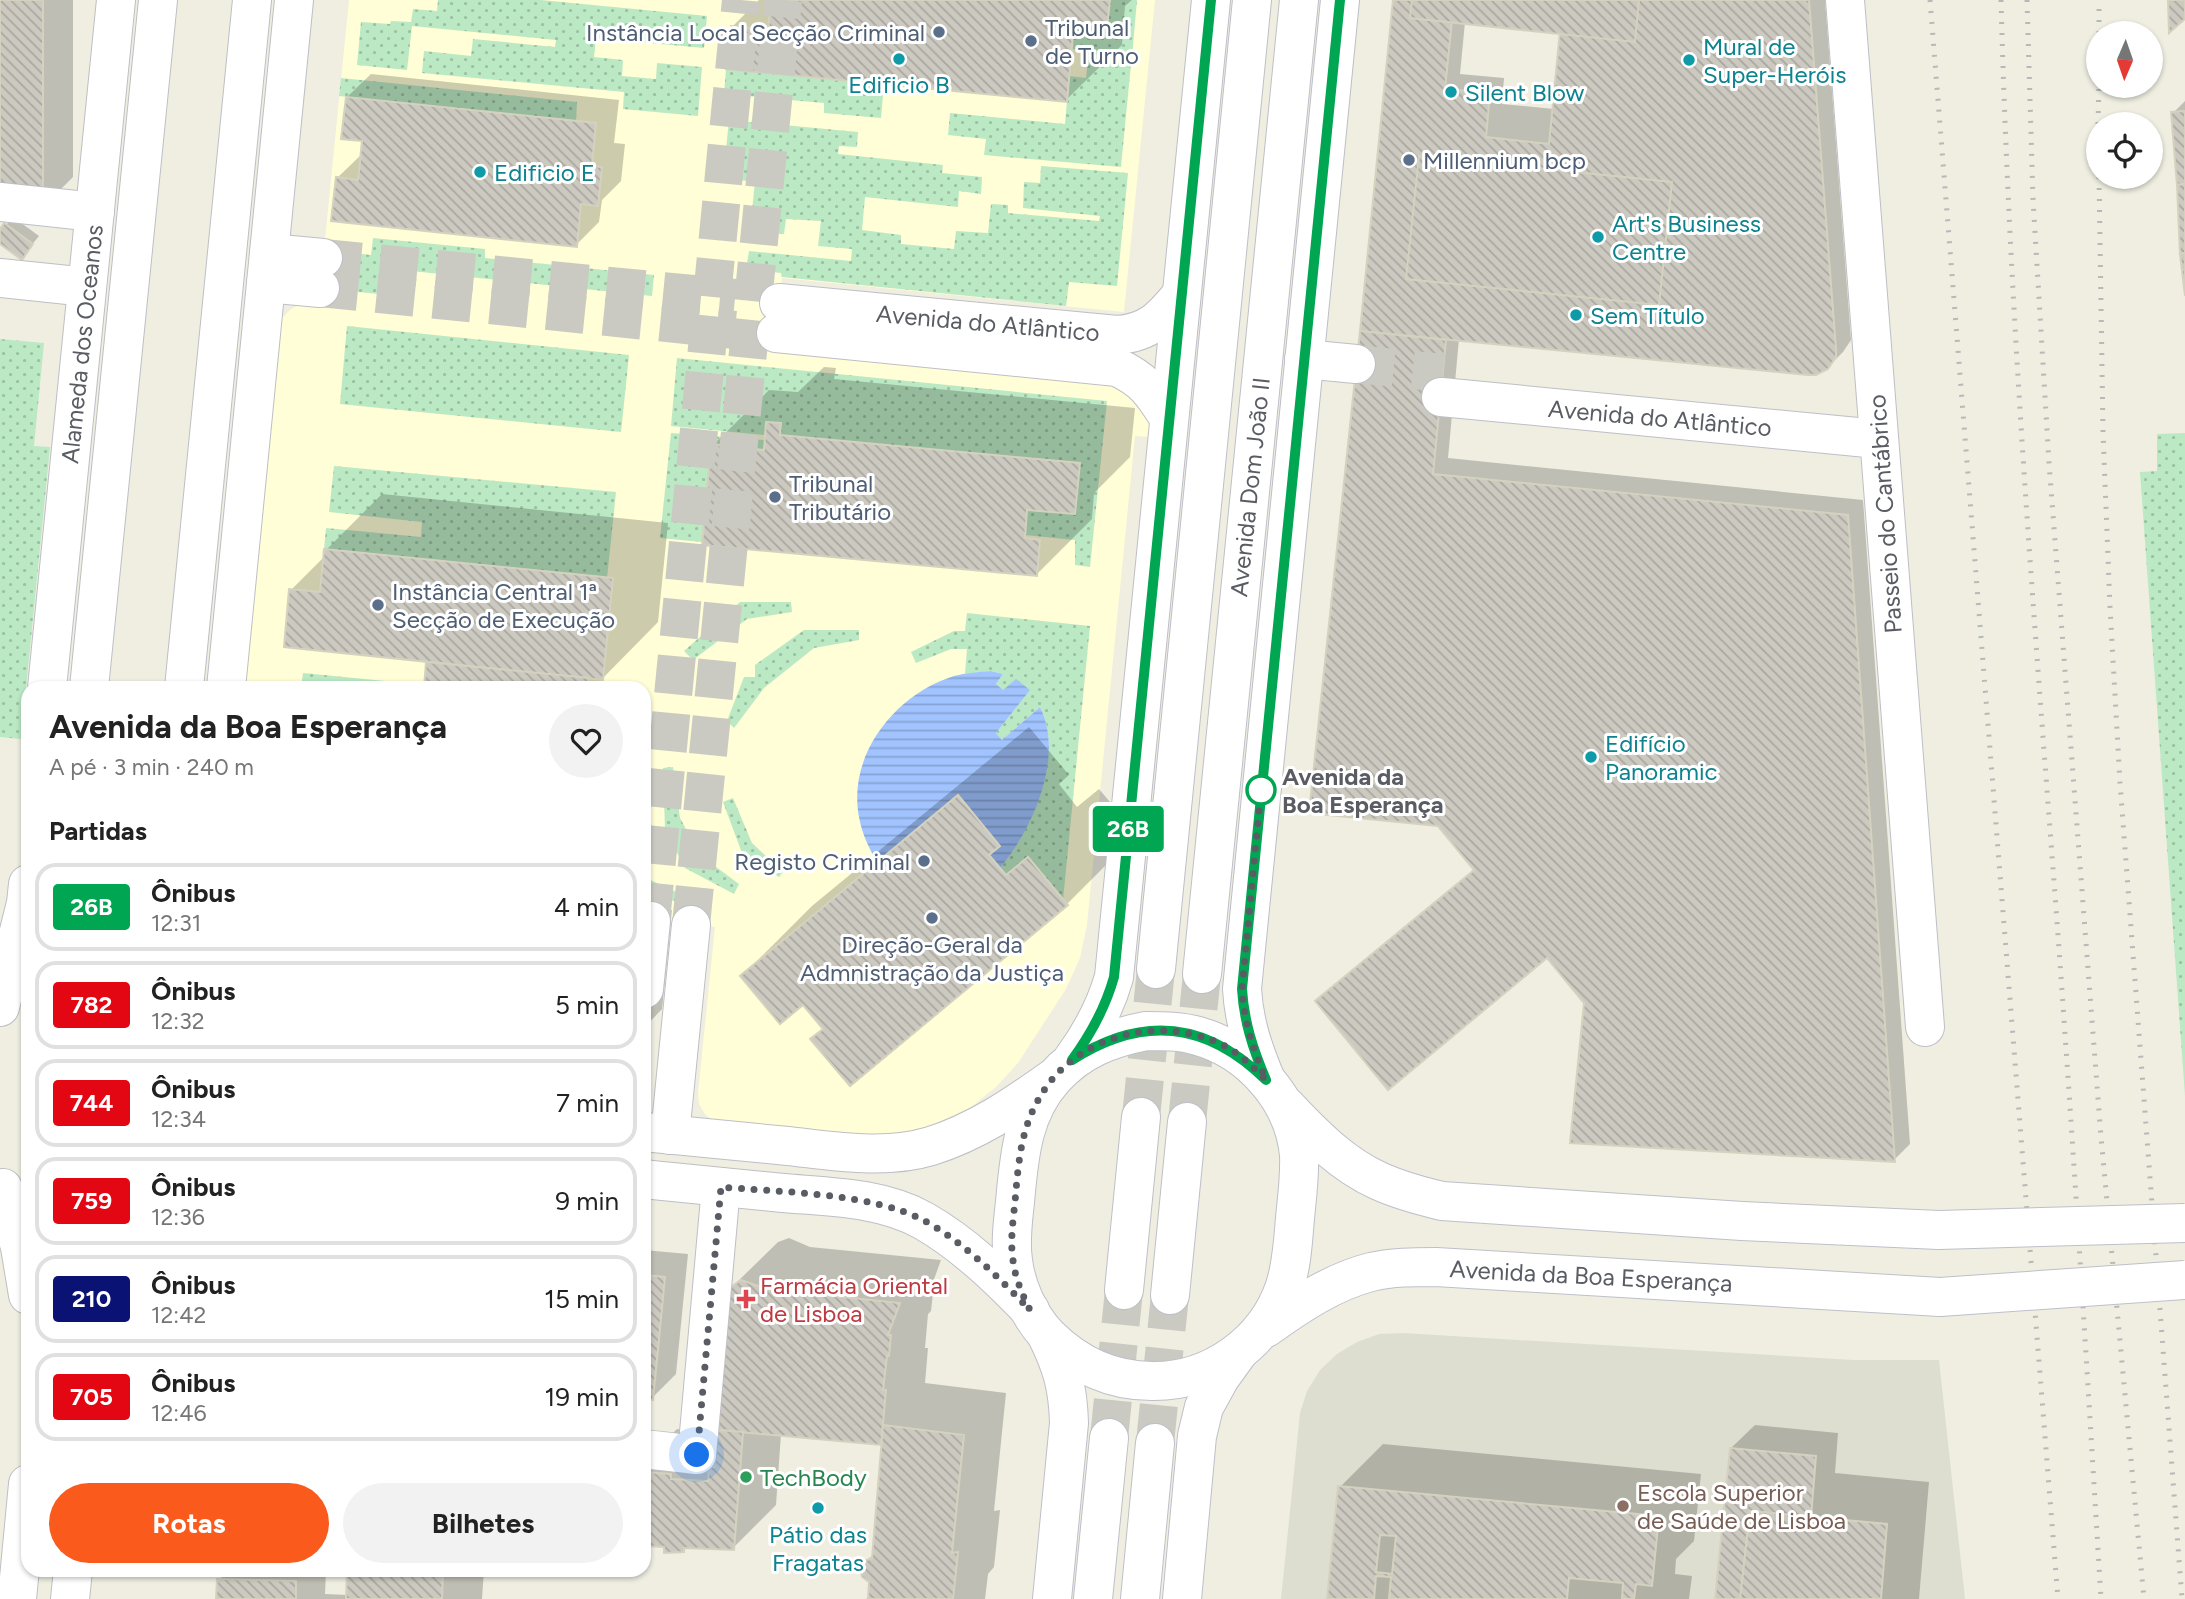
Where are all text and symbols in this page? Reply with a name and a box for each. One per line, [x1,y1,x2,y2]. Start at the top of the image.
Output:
place label: Tribunal de Turno [1045,13,1139,70]
place label: Instância Local Secção Criminal [586,18,925,47]
north arrow [2086,21,2163,98]
map controls [2086,21,2163,189]
marker: Instância Local Secção Criminal [931,24,947,40]
place label: Mural de Super-Heróis [1703,32,1846,89]
marker: Tribunal de Turno [1023,33,1039,49]
marker: Edificio B [891,51,907,67]
marker: Mural de Super-Heróis [1681,52,1697,68]
place label: Edificio B [848,70,950,99]
place label: Silent Blow [1465,78,1585,107]
marker: Silent Blow [1443,84,1459,100]
button: locate [2086,112,2163,189]
place label: Millennium bcp [1423,146,1586,175]
marker: Millennium bcp [1401,152,1417,168]
place label: Edificio E [494,158,595,187]
marker: Edificio E [472,164,488,180]
place label: Art's Business Centre [1612,209,1761,266]
street label: Alameda dos Oceanos [55,223,109,465]
marker: Art's Business Centre [1590,229,1606,245]
street label: Avenida do Atlântico [875,299,1101,347]
place label: Sem Título [1590,301,1705,330]
marker: Sem Título [1568,307,1584,323]
street label: Avenida Dom João II [1224,376,1276,598]
street label: Avenida do Atlântico [1547,394,1773,442]
street label: Passeio do Cantábrico [1862,394,1908,634]
place label: Tribunal Tributário [789,469,891,526]
marker: Tribunal Tributário [767,489,783,505]
place label: Instância Central 1ª Secção de Execução [392,577,615,634]
marker: Instância Central 1ª Secção de Execução [370,597,386,613]
button: heart [549,704,623,778]
text: Avenida da Boa Esperança [49,707,447,746]
place label: Edifício Panoramic [1605,729,1718,786]
marker: Edifício Panoramic [1583,749,1599,765]
text: A pé · 3 min · 240 m [49,753,254,781]
place label: Avenida da Boa Esperança [1282,762,1444,819]
marker: Avenida da Boa Esperança [1246,775,1276,805]
line badge: 26B [1088,806,1168,852]
text: 26B [1107,814,1149,843]
text: Partidas [49,815,147,847]
place label: Registo Criminal [734,847,910,876]
marker: Registo Criminal [916,853,932,869]
text: Ônibus [151,877,235,909]
text: 4 min [554,891,619,923]
text: 26B [70,892,113,921]
text: 12:31 [151,909,201,937]
marker: Direção-Geral da Admnistração da Justiça [924,910,940,926]
place label: Direção-Geral da Admnistração da Justiça [800,930,1064,987]
text: Ônibus [151,975,235,1007]
text: 5 min [555,989,619,1021]
text: 782 [71,990,112,1019]
text: 12:32 [151,1007,205,1035]
text: Ônibus [151,1073,235,1105]
text: 7 min [556,1087,619,1119]
text: 744 [70,1088,113,1117]
text: 12:34 [151,1105,206,1133]
text: Ônibus [151,1171,235,1203]
text: 9 min [555,1185,619,1217]
text: 759 [71,1186,112,1215]
text: 12:36 [151,1203,205,1231]
street label: Avenida da Boa Esperança [1449,1254,1733,1298]
text: Ônibus [151,1269,235,1301]
place label: Farmácia Oriental de Lisboa [760,1271,948,1328]
text: 15 min [544,1283,619,1315]
text: 210 [72,1284,111,1313]
marker: Farmácia Oriental de Lisboa [738,1291,754,1307]
text: 12:42 [151,1301,206,1329]
text: Ônibus [151,1367,235,1399]
text: 19 min [544,1381,619,1413]
text: 705 [70,1382,113,1411]
text: 12:46 [151,1399,206,1427]
your location [679,1437,714,1472]
place label: TechBody [760,1463,867,1492]
marker: TechBody [738,1469,754,1485]
place label: Escola Superior de Saúde de Lisboa [1637,1478,1846,1535]
button: Rotas [49,1483,329,1563]
button: Bilhetes [343,1483,623,1563]
marker: Escola Superior de Saúde de Lisboa [1615,1498,1631,1514]
marker: Pátio das Fragatas [810,1500,826,1516]
place label: Pátio das Fragatas [769,1520,867,1577]

